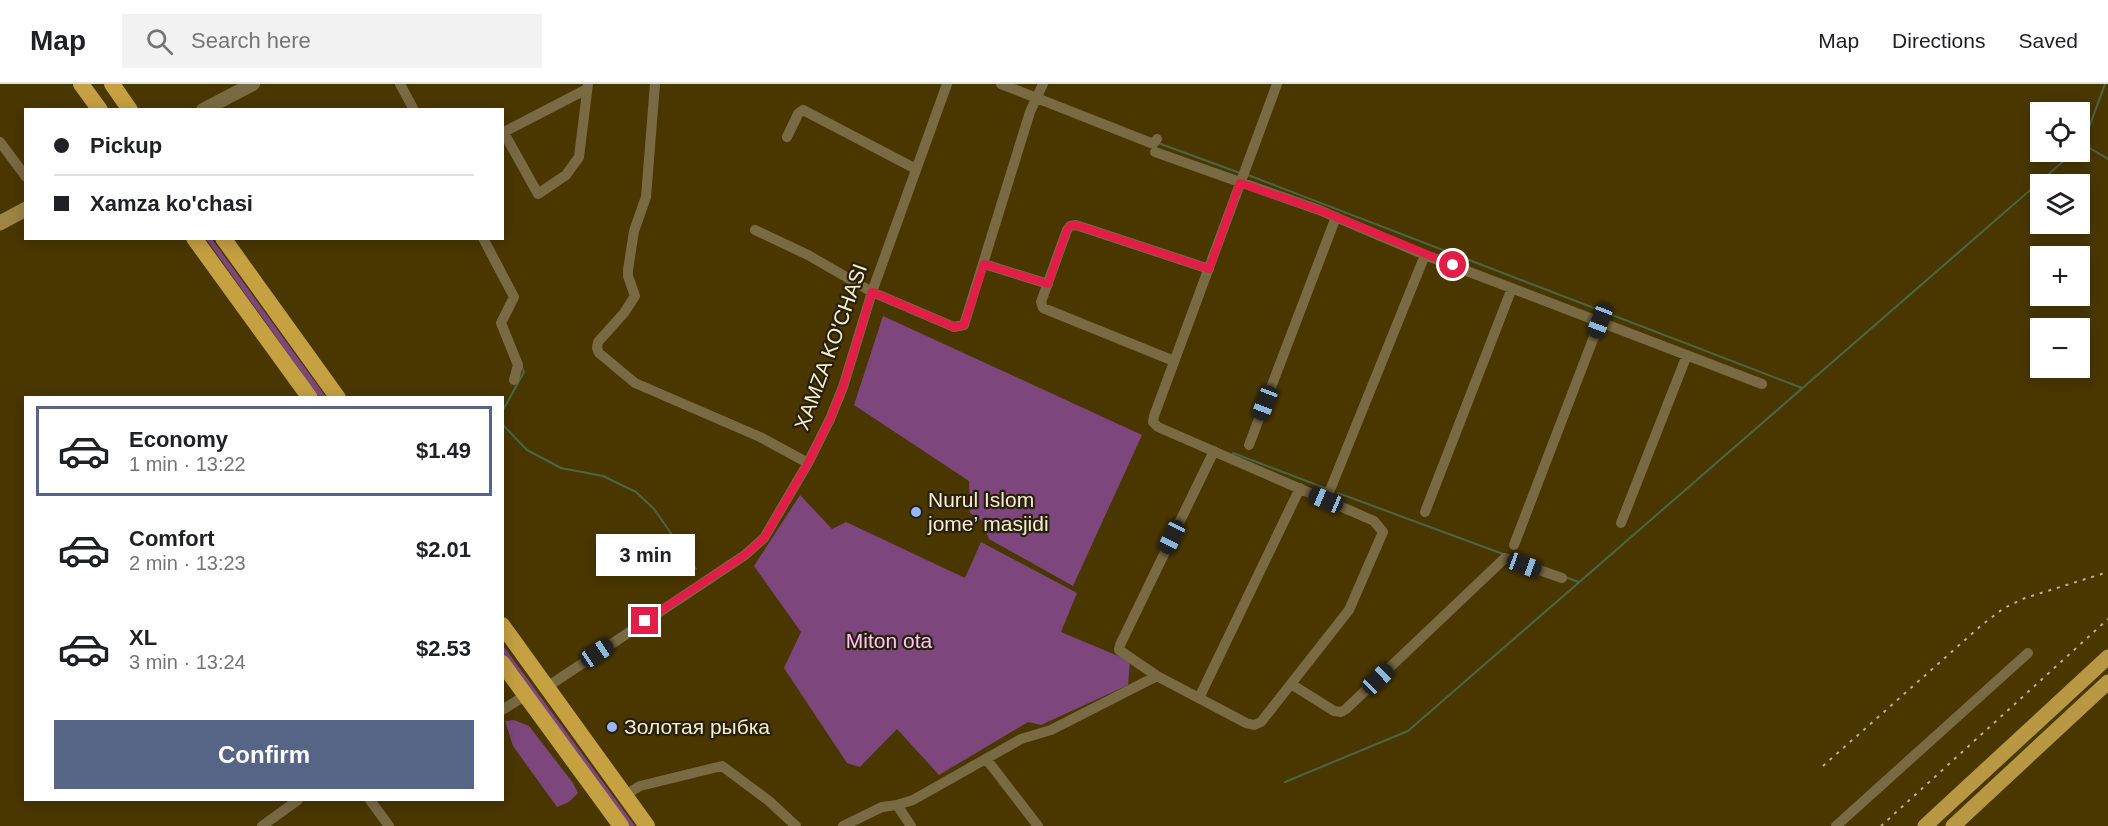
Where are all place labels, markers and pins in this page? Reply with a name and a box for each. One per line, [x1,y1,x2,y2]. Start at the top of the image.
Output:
place label: Nurul Islom jome’ masjidi [927,488,1049,535]
marker: Nurul Islom jome’ masjidi [909,505,923,519]
place label: Золотая рыбка [624,715,770,738]
marker: Золотая рыбка [605,720,619,734]

